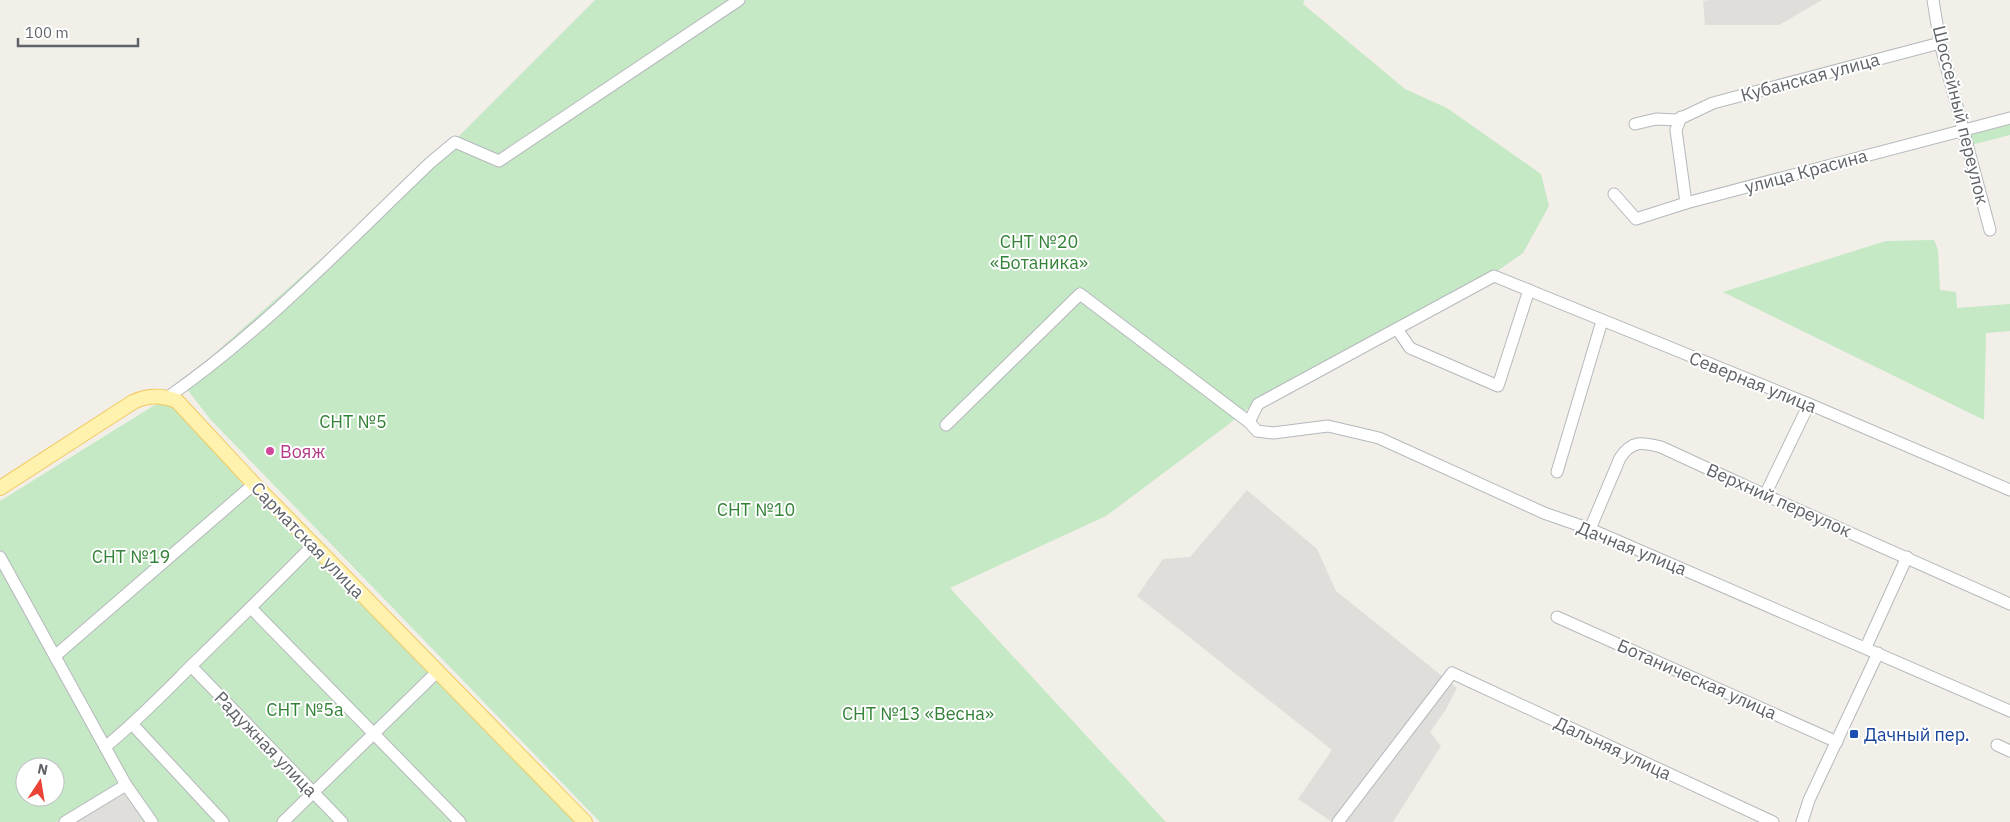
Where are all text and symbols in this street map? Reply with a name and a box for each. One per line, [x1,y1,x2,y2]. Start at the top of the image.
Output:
scale bar [18,15,138,47]
text: 100 m [25,23,69,42]
street label: Шоссейный переулок [1928,23,1994,207]
street label: Кубанская улица [1738,47,1882,107]
street label: улица Красина [1742,143,1870,198]
park label: СНТ №20 «Ботаника» [990,230,1088,274]
street label: Северная улица [1686,346,1820,418]
park label: СНТ №5 [319,410,387,433]
place label: Вояж [280,440,325,463]
marker: Вояж [264,445,276,457]
street label: Верхний переулок [1703,458,1855,542]
street label: Сарматская улица [246,477,370,603]
park label: СНТ №10 [717,498,795,521]
street label: Дачная улица [1574,516,1690,581]
park label: СНТ №19 [92,545,170,568]
street label: Ботаническая улица [1614,634,1781,725]
street label: Радужная улица [210,686,323,802]
park label: СНТ №5а [266,698,344,721]
park label: СНТ №13 «Весна» [842,702,994,725]
street label: Дальняя улица [1551,711,1675,785]
place label: Дачный пер. [1864,723,1970,746]
marker: Дачный пер. [1848,728,1860,740]
north arrow [15,757,65,807]
text: N [36,759,50,779]

